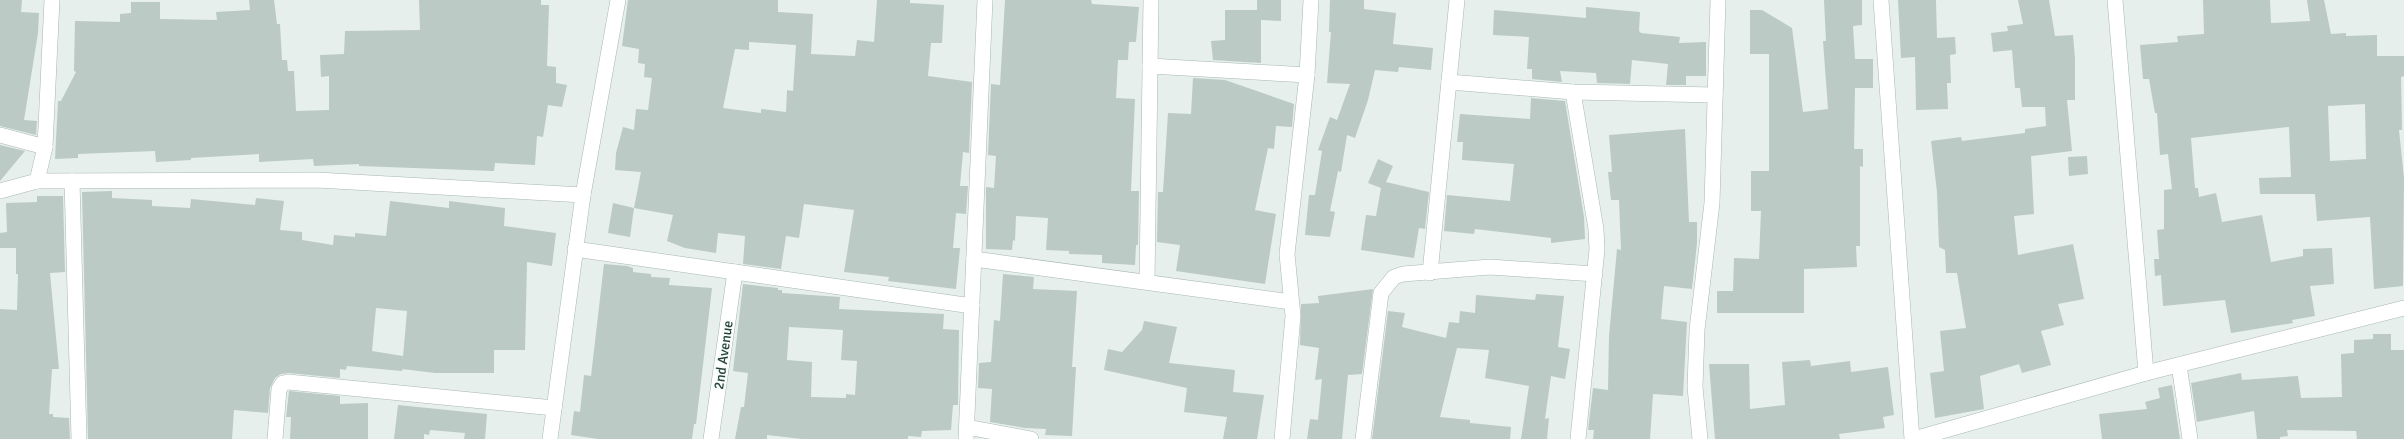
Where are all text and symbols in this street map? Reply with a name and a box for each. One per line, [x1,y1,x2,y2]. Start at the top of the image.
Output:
street label: 2nd Avenue [710,319,737,391]

